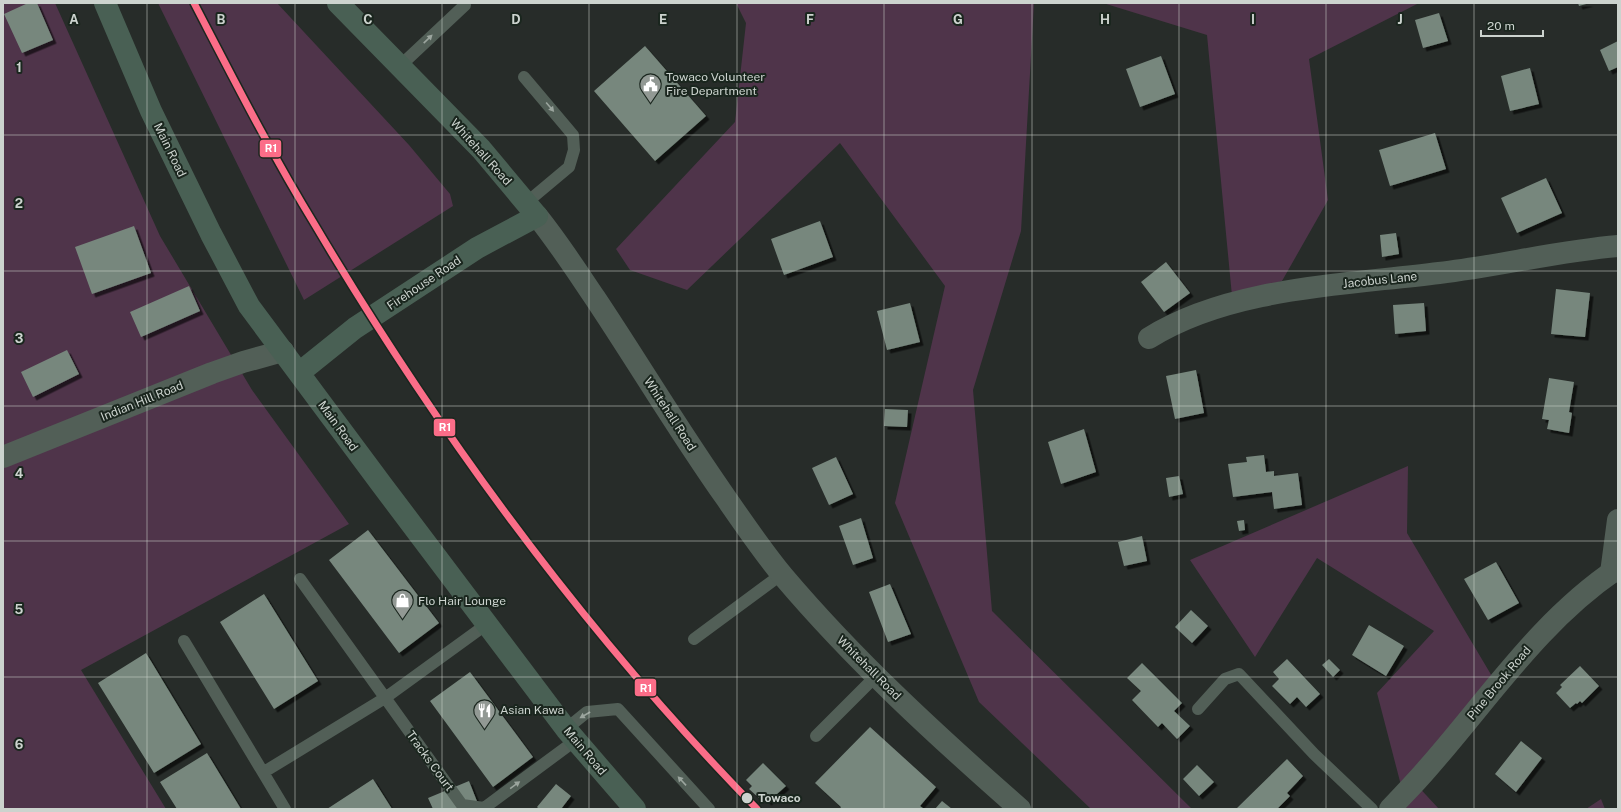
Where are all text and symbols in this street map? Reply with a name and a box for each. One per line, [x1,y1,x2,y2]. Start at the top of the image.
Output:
text: A [69,12,79,27]
text: B [217,12,226,27]
text: C [363,12,373,27]
text: D [511,12,521,27]
text: E [659,12,667,27]
text: F [806,12,814,27]
text: G [953,12,963,27]
text: H [1100,12,1110,27]
text: I [1251,12,1255,27]
text: J [1397,12,1403,27]
scale bar [1481,12,1543,38]
text: 20 m [1487,19,1515,33]
one-way arrow [423,34,433,44]
text: 1 [16,60,22,75]
place label: Towaco Volunteer Fire Department [666,70,765,98]
public building icon: Towaco Volunteer Fire Department [637,71,663,104]
one-way arrow [545,101,554,112]
street label: Whitehall Road [447,116,515,188]
street label: Main Road [151,121,189,179]
line badge: R1 [259,139,282,158]
text: R1 [265,142,277,154]
text: 2 [15,196,23,211]
street label: Firehouse Road [384,253,464,313]
street label: Jacobus Lane [1342,269,1418,291]
text: 3 [15,331,24,346]
street label: Whitehall Road [641,375,699,453]
street label: Indian Hill Road [99,378,185,424]
street label: Main Road [315,398,361,454]
line badge: R1 [433,418,456,437]
text: R1 [439,421,451,433]
text: 4 [15,466,24,481]
shop icon: Flo Hair Lounge [389,588,415,621]
place label: Flo Hair Lounge [418,594,506,608]
text: 5 [15,602,24,617]
street label: Whitehall Road [834,633,904,703]
street label: Pine Brook Road [1464,643,1534,723]
line badge: R1 [634,678,657,697]
text: R1 [640,682,652,694]
restaurant icon: Asian Kawa [471,697,497,730]
place label: Asian Kawa [500,703,564,717]
one-way arrow [579,711,591,718]
street label: Main Road [561,724,609,778]
street label: Tracks Court [403,728,457,794]
text: 6 [15,737,24,752]
one-way arrow [678,776,687,785]
one-way arrow [510,781,521,789]
marker: Towaco [740,791,754,805]
place label: Towaco [758,791,801,805]

